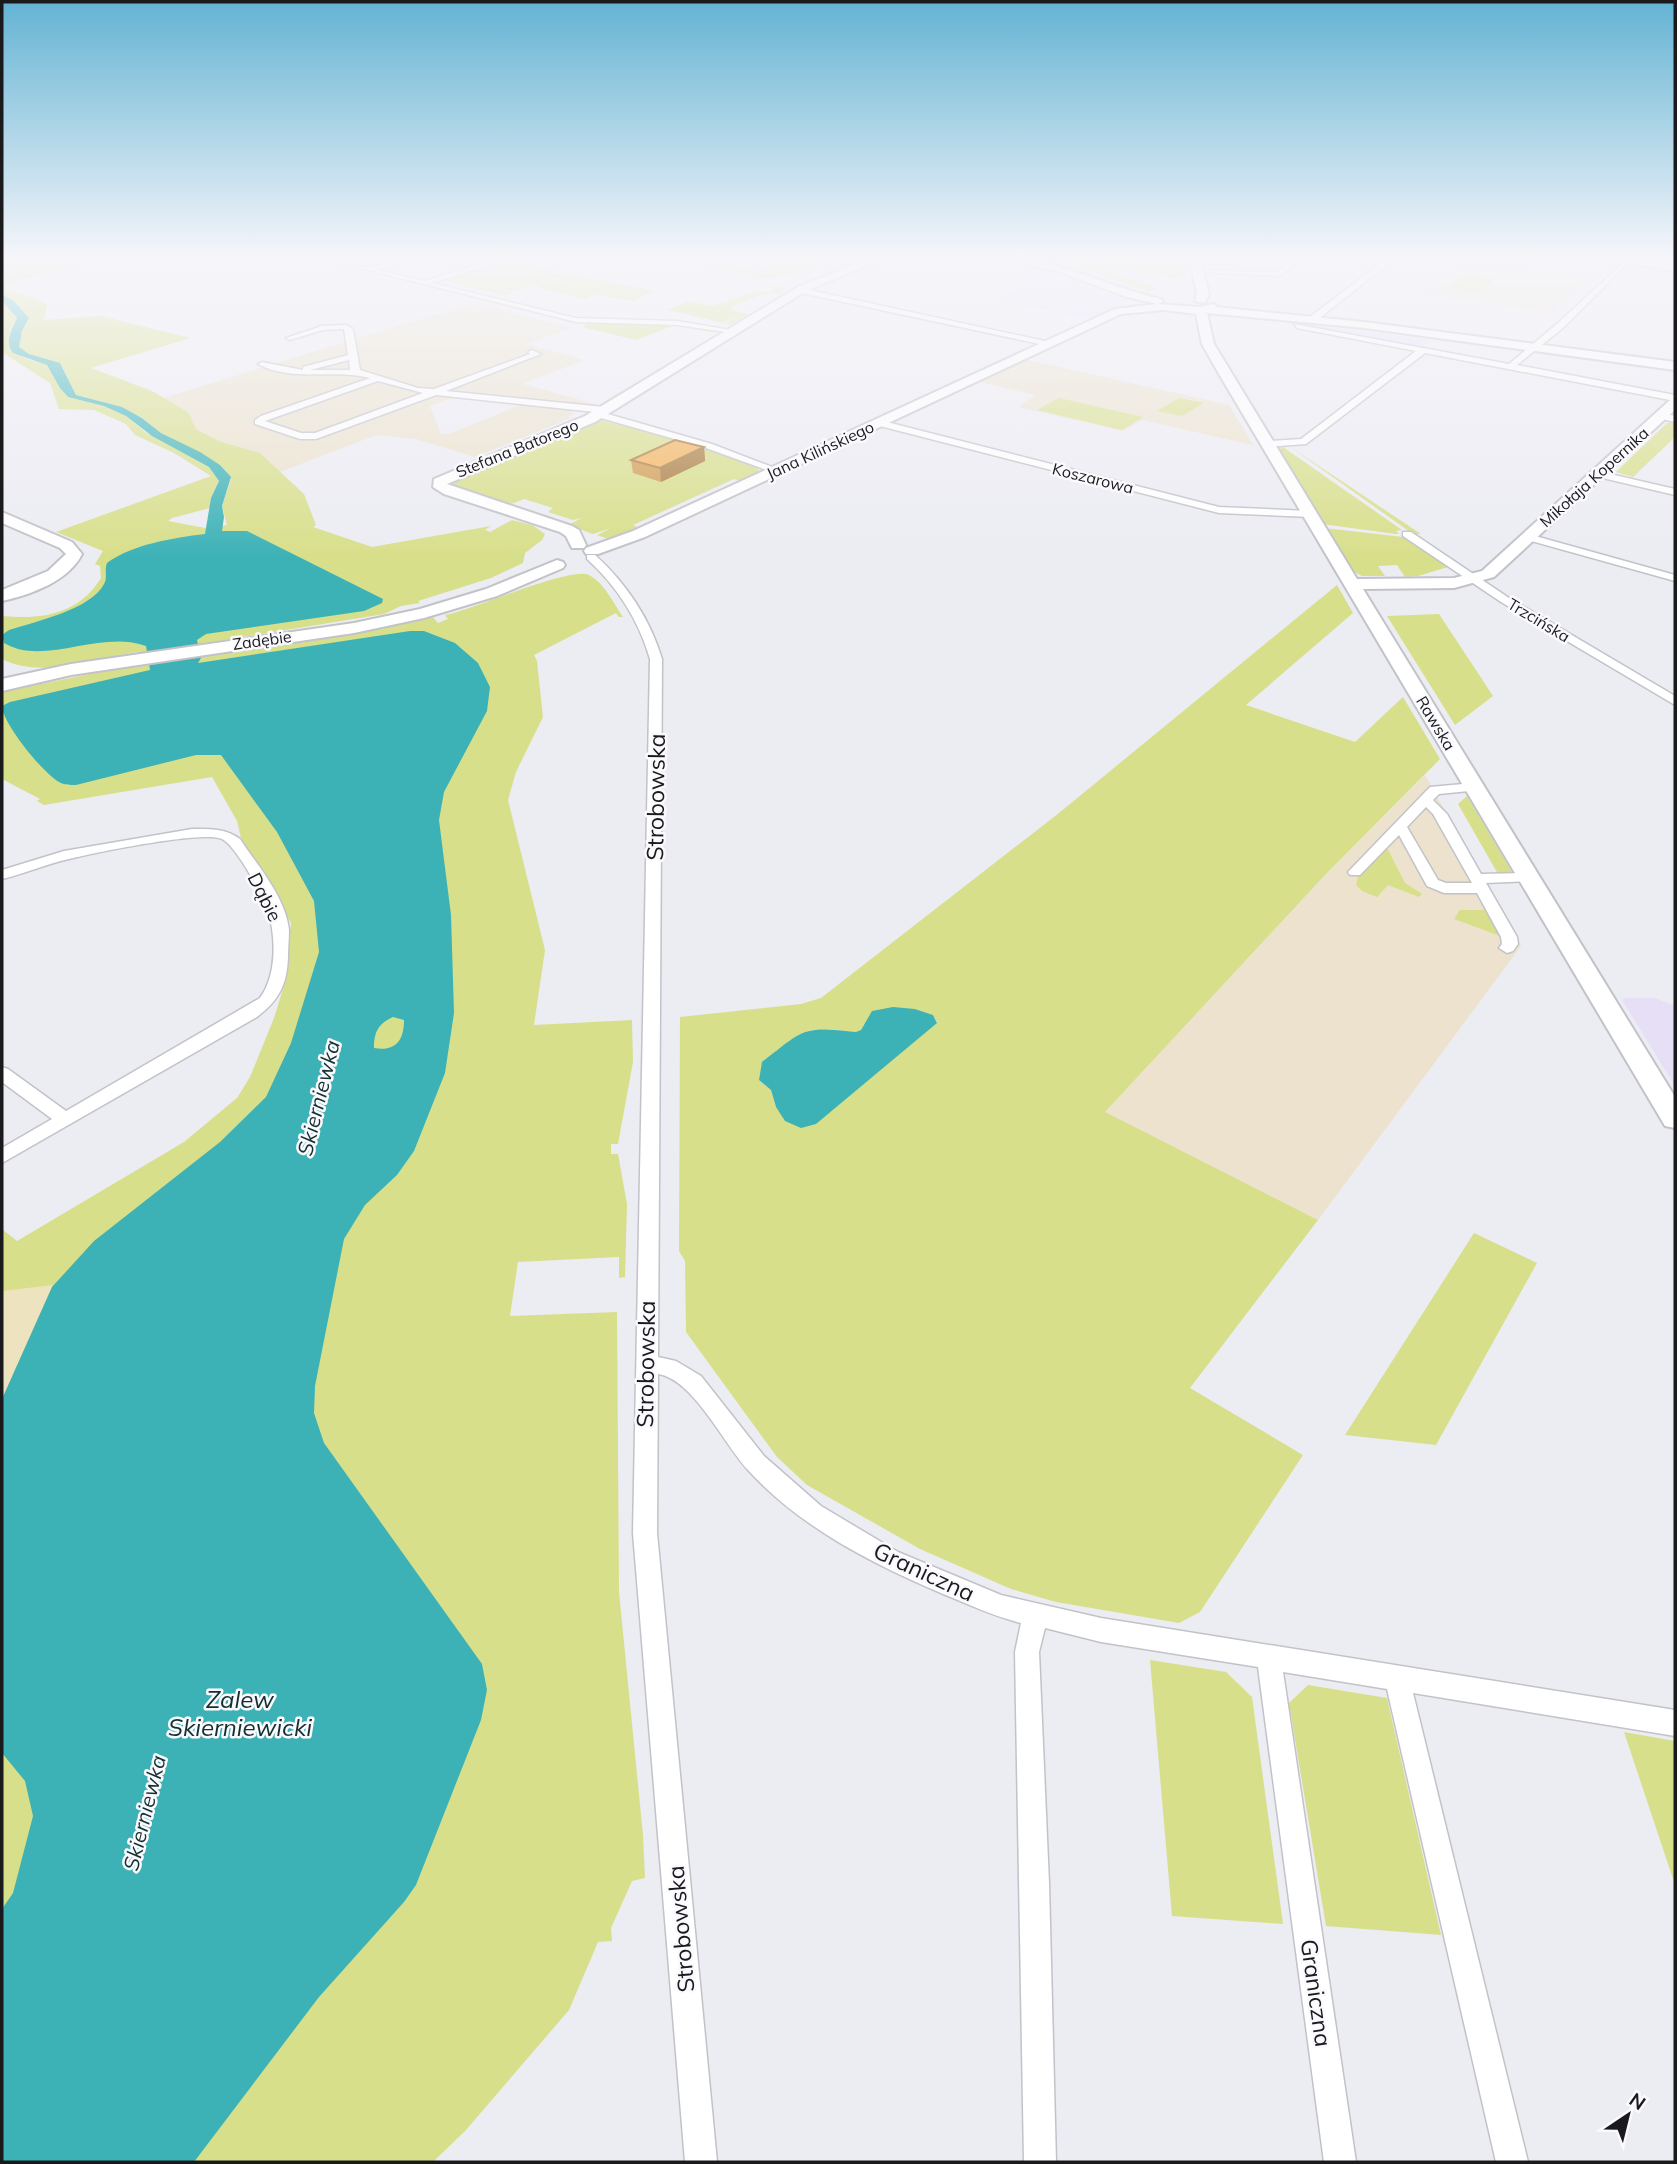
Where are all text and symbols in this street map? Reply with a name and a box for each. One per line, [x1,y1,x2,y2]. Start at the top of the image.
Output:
street label: Stefana Batorego [453,414,581,482]
street label: Jana Kilińskiego [763,416,877,484]
street label: Mikołaja Kopernika [1535,423,1653,531]
street label: Koszarowa [1050,458,1136,498]
street label: Trzcińska [1504,594,1574,646]
street label: Zadębie [231,626,293,654]
street label: Rawska [1412,692,1460,754]
street label: Strobowska [640,733,671,861]
street label: Dąbie [243,868,287,926]
water label: Skierniewka [291,1037,345,1158]
street label: Strobowska [630,1300,661,1428]
street label: Graniczna [869,1535,979,1608]
water label: Zalew Skierniewicki [168,1684,312,1742]
water label: Skierniewka [117,1752,171,1873]
street label: Strobowska [661,1864,700,1994]
street label: Graniczna [1295,1937,1338,2049]
north arrow [1593,2080,1663,2150]
text: N [1625,2087,1651,2115]

